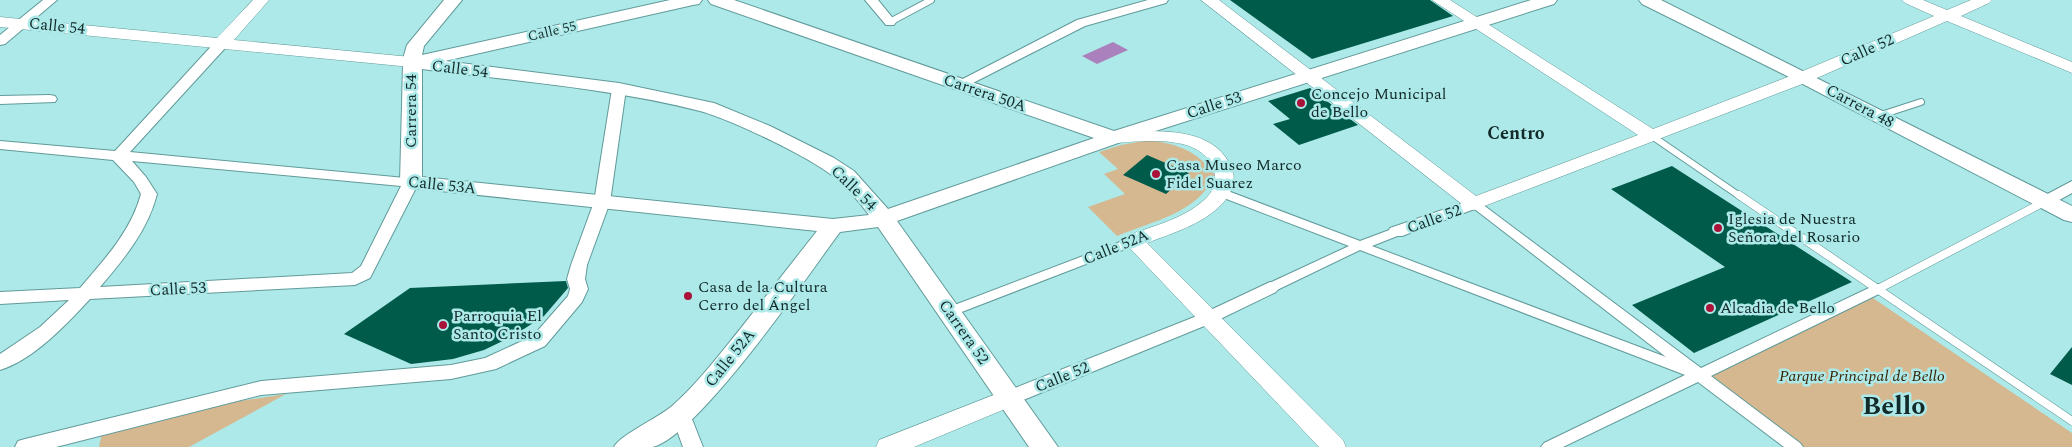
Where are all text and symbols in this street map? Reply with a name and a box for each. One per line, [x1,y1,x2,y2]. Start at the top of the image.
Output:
street label: Calle 54 [28,11,86,41]
street label: Calle 55 [526,15,578,47]
street label: Calle 52 [1836,28,1898,72]
street label: Calle 54 [430,54,490,84]
street label: Carrera 50A [940,68,1030,118]
street label: Carrera 54 [399,74,423,148]
street label: Carrera 48 [1822,78,1898,134]
place label: Concejo Municipal de Bello [1311,82,1446,124]
street label: Calle 53 [1183,85,1245,125]
marker: Concejo Municipal de Bello [1295,97,1307,109]
district label: Centro [1487,120,1545,147]
place label: Casa Museo Marco Fidel Suarez [1166,153,1302,195]
street label: Calle 54 [825,160,883,216]
marker: Casa Museo Marco Fidel Suarez [1150,168,1162,180]
street label: Calle 53A [407,169,477,201]
street label: Calle 52 [1403,198,1465,240]
place label: Iglesia de Nuestra Señora del Rosario [1728,207,1860,249]
marker: Iglesia de Nuestra Señora del Rosario [1712,222,1724,234]
street label: Calle 52A [1080,223,1152,271]
place label: Casa de la Cultura Cerro del Ángel [698,275,828,317]
street label: Calle 53 [149,276,207,302]
marker: Casa de la Cultura Cerro del Ángel [682,290,694,302]
street label: Carrera 52 [933,295,995,369]
place label: Alcadia de Bello [1720,296,1835,320]
marker: Alcadia de Bello [1704,302,1716,314]
place label: Parroquia El Santo Cristo [453,304,542,346]
marker: Parroquia El Santo Cristo [437,319,449,331]
street label: Calle 52A [699,324,761,392]
street label: Calle 52 [1031,355,1093,399]
park label: Parque Principal de Bello [1779,364,1945,388]
district label: Bello [1863,386,1925,426]

